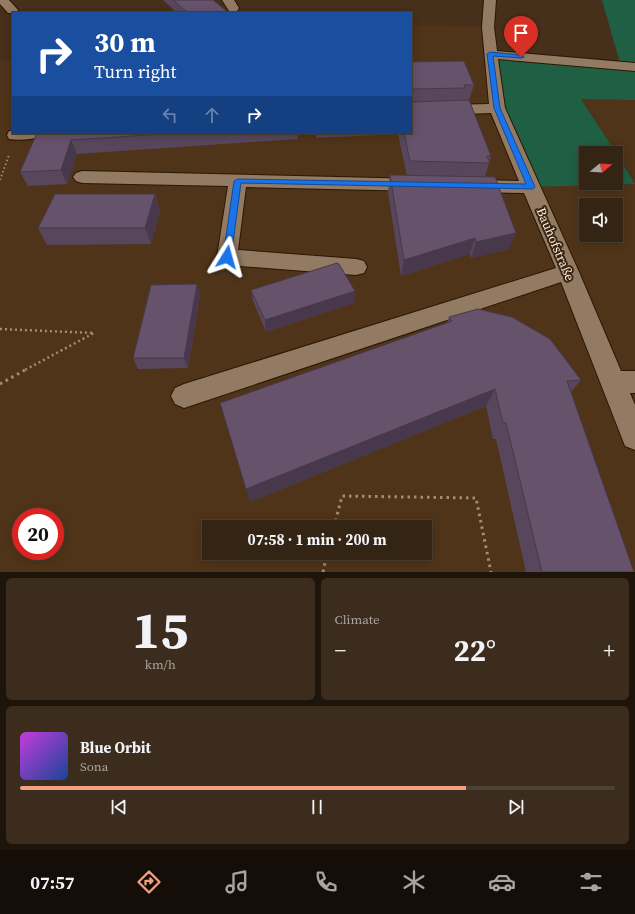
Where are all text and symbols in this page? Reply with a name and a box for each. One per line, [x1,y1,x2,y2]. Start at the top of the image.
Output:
pin [504,16,538,57]
icon: arrive [510,22,532,44]
text: 30 m [94,23,156,61]
icon: right [28,28,80,80]
text: Turn right [94,59,176,84]
icon: left [159,104,181,126]
icon: ahead [201,104,223,126]
icon: right [243,104,265,126]
north arrow [579,146,623,190]
map controls [579,146,623,242]
button: sound [579,198,623,242]
street label: Bauhofstraße [532,205,579,284]
position arrow [206,236,248,278]
speed limit sign: 20 [12,508,64,560]
text: 07:58 · 1 min · 200 m [248,529,387,550]
text: 15 [132,594,188,665]
text: Climate [335,611,380,628]
text: 22° [454,630,496,671]
text: − [335,635,346,665]
text: + [603,635,615,665]
text: km/h [145,656,176,673]
text: Blue Orbit [80,737,151,758]
text: Sona [80,758,108,775]
icon: previous [108,796,130,818]
icon: pause [306,796,328,818]
icon: next [505,796,527,818]
icon: directions [135,868,163,896]
icon: music [223,868,251,896]
icon: phone [312,868,340,896]
icon: climate [400,868,428,896]
icon: car [488,868,516,896]
icon: filters [577,868,605,896]
text: 07:57 [30,870,75,895]

